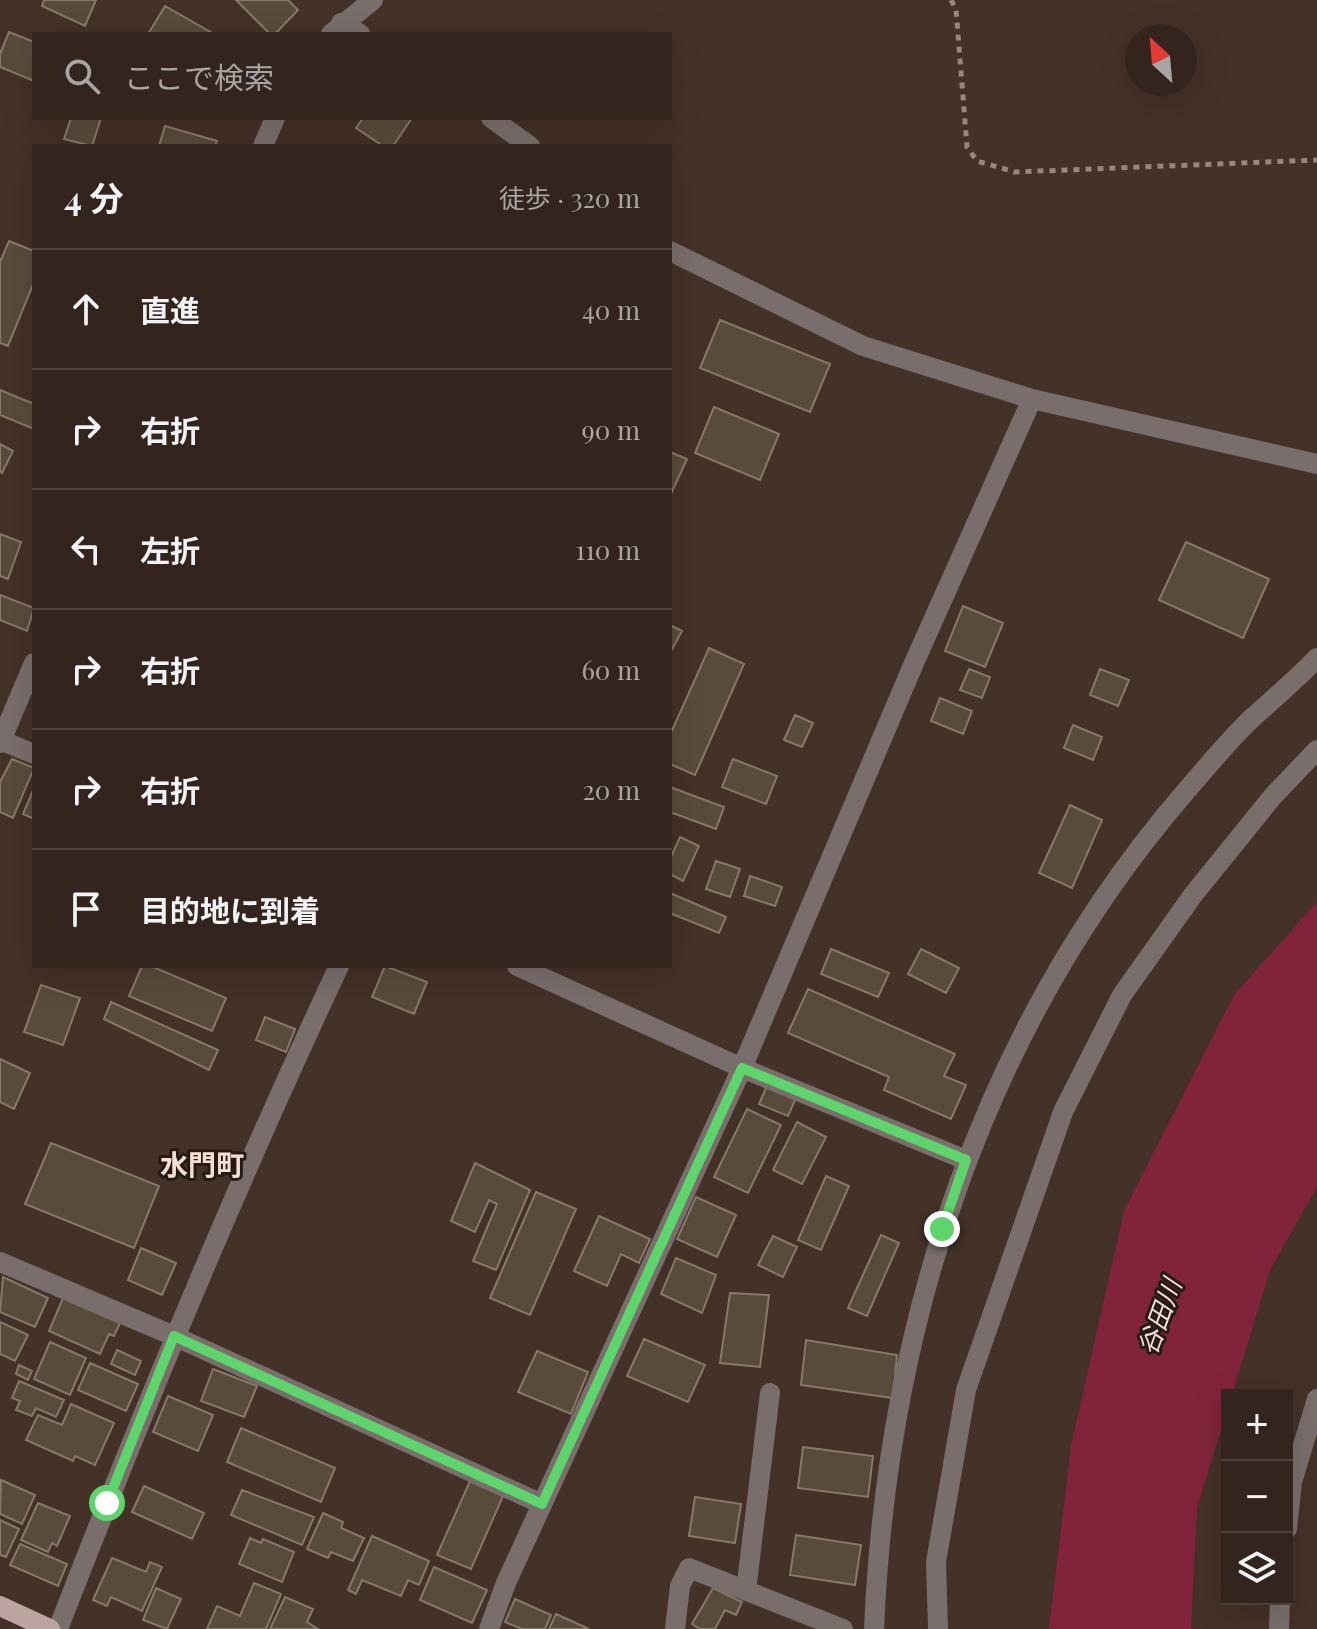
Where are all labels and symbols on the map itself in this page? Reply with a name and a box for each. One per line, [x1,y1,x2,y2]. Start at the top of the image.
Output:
north arrow [1125,24,1197,96]
district label: 水門町 [160,1145,244,1182]
route end [924,1211,960,1247]
water label: 谷田川 [1129,1271,1189,1359]
route start [89,1485,125,1521]

